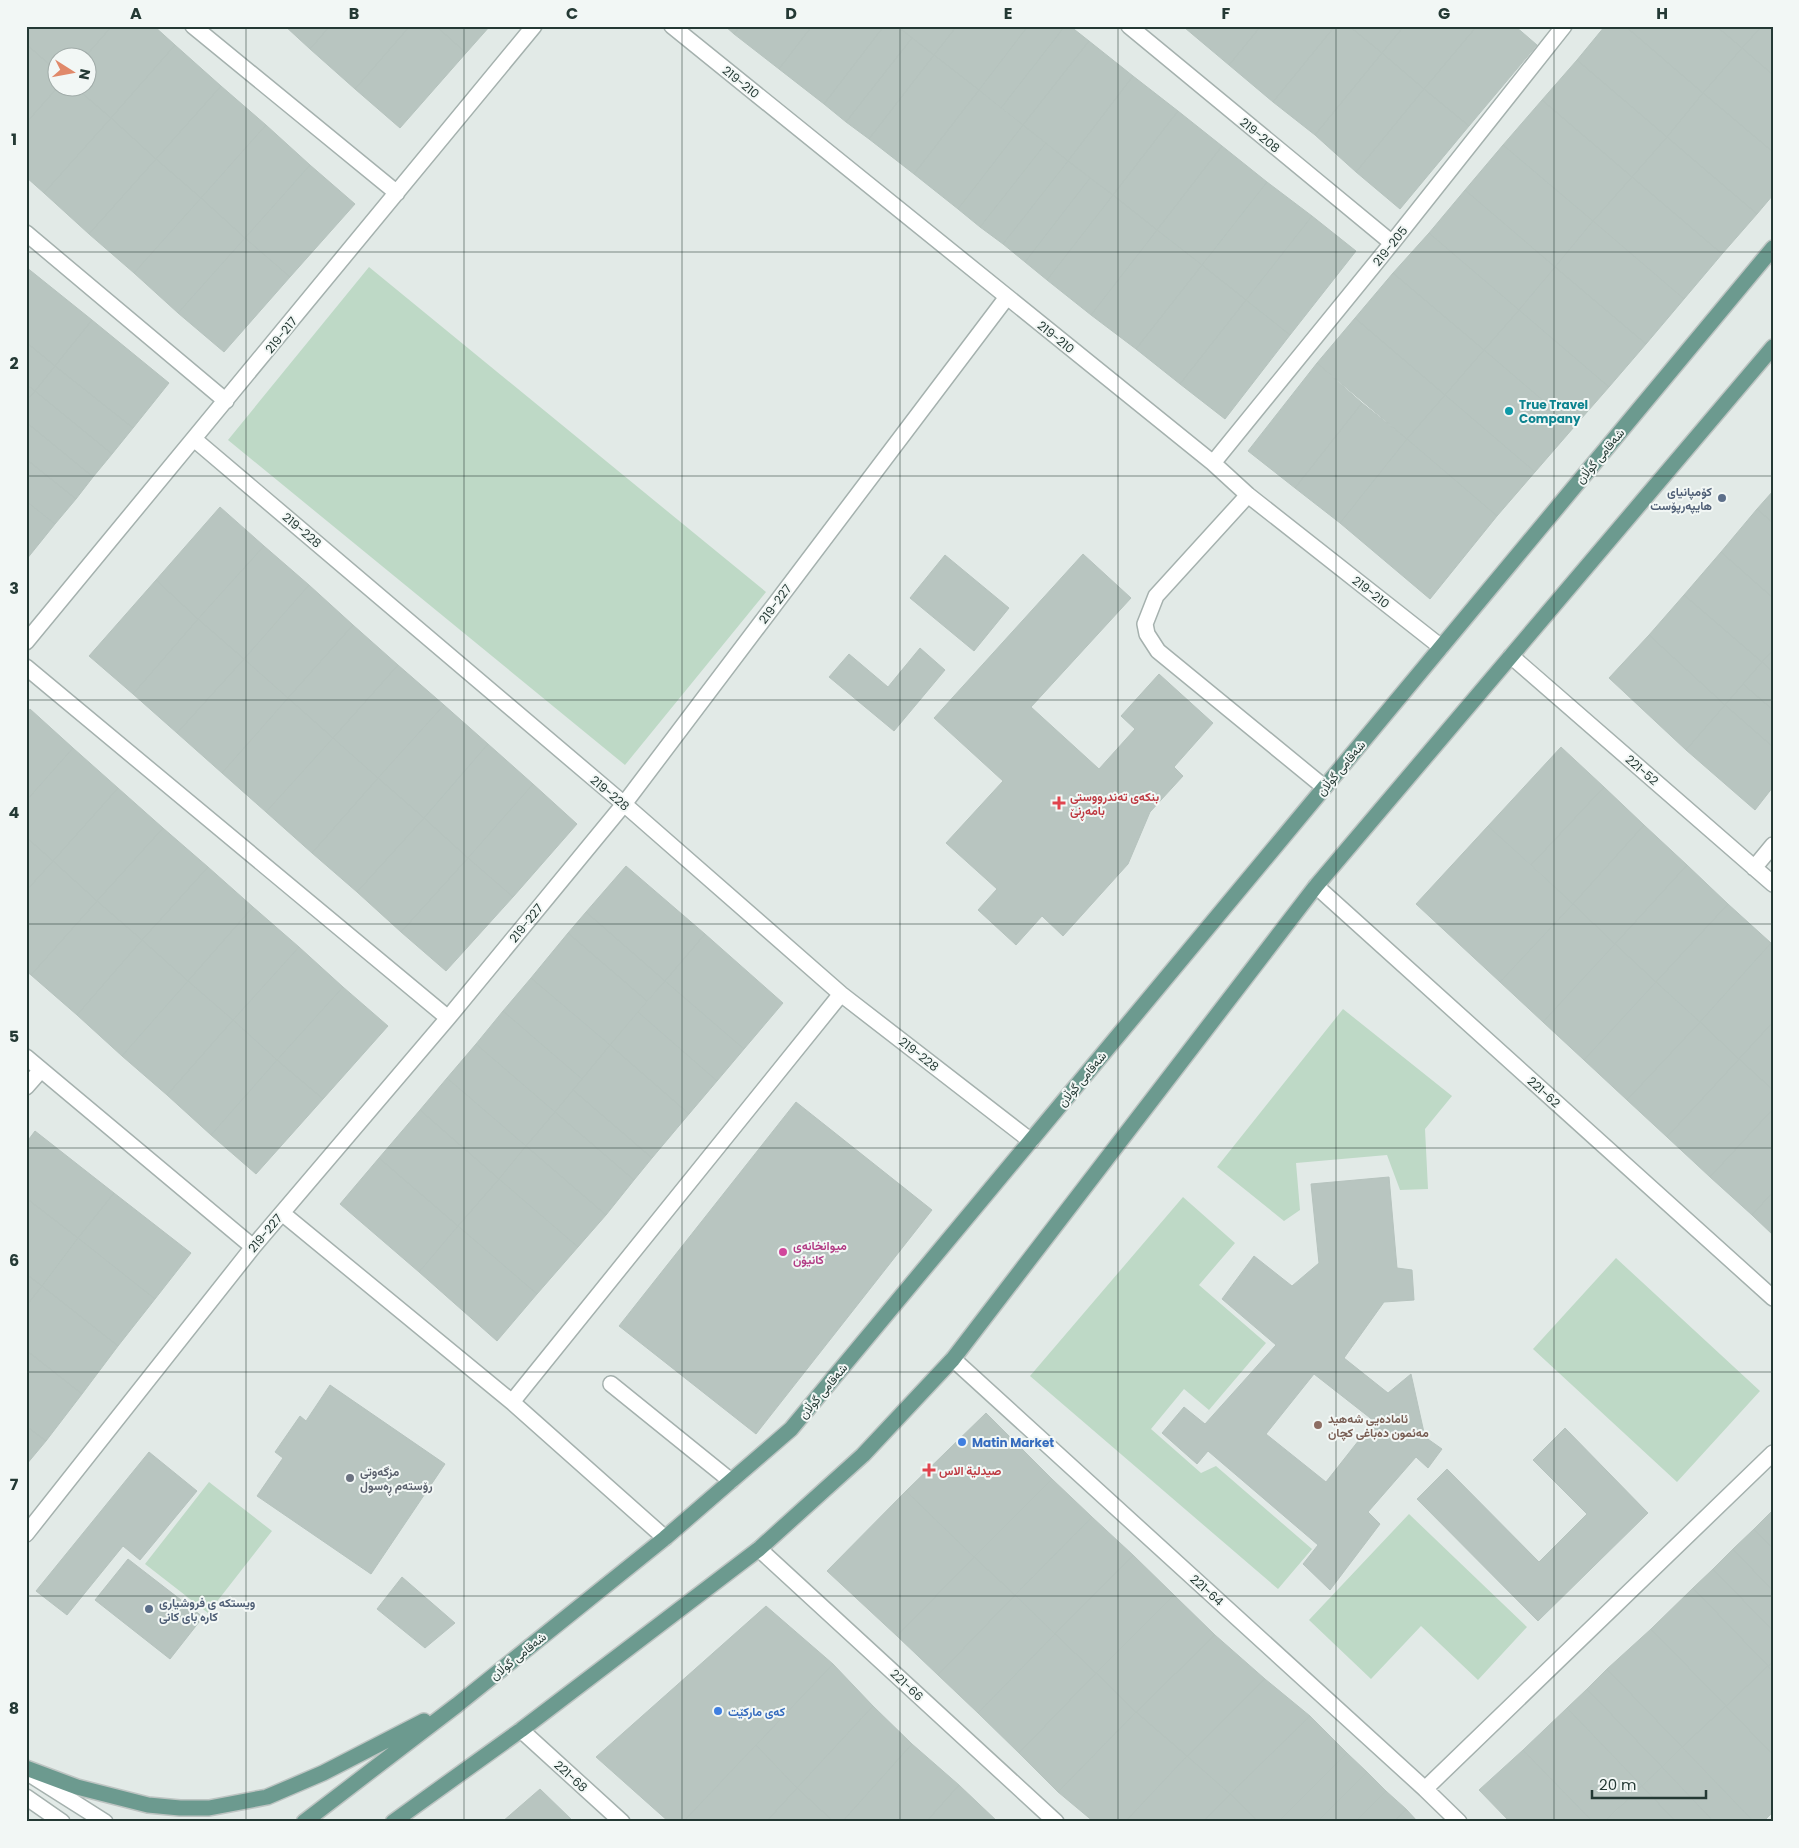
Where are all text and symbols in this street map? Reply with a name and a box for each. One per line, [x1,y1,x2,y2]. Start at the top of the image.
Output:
text: A [130,2,142,25]
text: B [349,2,359,25]
text: C [566,2,578,25]
text: D [785,2,797,25]
text: E [1004,2,1012,25]
text: F [1222,2,1231,25]
text: G [1438,2,1450,25]
text: H [1656,2,1668,25]
north arrow [48,48,98,98]
street label: 219-210 [719,62,763,102]
text: N [74,67,96,82]
street label: 219-208 [1236,114,1284,156]
text: 1 [11,128,17,151]
street label: 219-205 [1369,222,1411,270]
street label: 219-217 [261,313,301,357]
street label: 219-210 [1034,317,1078,357]
text: 2 [9,352,19,375]
place label: True Travel Company [1519,396,1588,427]
marker: True Travel Company [1503,405,1515,417]
street label: شەقامی گوڵان [1572,425,1628,487]
place label: کۆمپانیای هایپەرپۆست [1650,483,1713,514]
marker: کۆمپانیای هایپەرپۆست [1716,492,1728,504]
street label: 219-228 [279,509,325,551]
street label: 219-210 [1349,572,1393,612]
text: 3 [9,577,19,600]
street label: 219-227 [755,580,796,627]
street label: شەقامی گوڵان [1313,737,1369,799]
street label: 221-52 [1622,751,1662,789]
street label: 219-228 [587,772,633,814]
place label: بنکەی تەندرووستی بامەڕنێ [1070,788,1159,821]
marker: بنکەی تەندرووستی بامەڕنێ [1052,796,1066,810]
text: 4 [9,801,20,824]
street label: 219-227 [505,900,547,946]
text: 5 [9,1025,19,1048]
street label: 219-228 [896,1033,942,1075]
street label: شەقامی گوڵان [1054,1048,1110,1110]
street label: 221-62 [1524,1073,1564,1111]
street label: 219-227 [244,1210,286,1256]
place label: میوانخانەی کانیۆن [793,1237,847,1268]
marker: میوانخانەی کانیۆن [777,1246,789,1258]
text: 6 [9,1249,19,1272]
street label: شەقامی گوڵان [795,1360,851,1422]
place label: ئامادەیی شەهید مەئمون دەباغی کچان [1328,1410,1429,1441]
marker: ئامادەیی شەهید مەئمون دەباغی کچان [1312,1419,1324,1431]
place label: Matin Market [972,1434,1054,1451]
marker: Matin Market [956,1436,968,1448]
place label: صيدلية الاس [939,1462,1002,1479]
place label: مزگەوتی رۆستەم ڕەسول [360,1463,433,1496]
marker: صيدلية الاس [923,1464,935,1476]
marker: مزگەوتی رۆستەم ڕەسول [344,1472,356,1484]
text: 7 [10,1473,19,1496]
street label: 221-64 [1187,1570,1228,1610]
place label: ويستكه ى فروشيارى كاره باى كانى [159,1594,256,1625]
marker: ويستكه ى فروشيارى كاره باى كانى [143,1603,155,1615]
street label: شەقامی گوڵان [486,1628,550,1684]
street label: 221-66 [887,1665,927,1705]
text: 8 [9,1697,19,1720]
place label: کەی مارکێت [728,1703,786,1720]
marker: کەی مارکێت [712,1705,724,1717]
street label: 221-68 [551,1756,591,1796]
scale bar [1592,1768,1705,1800]
text: 20 m [1599,1774,1637,1795]

